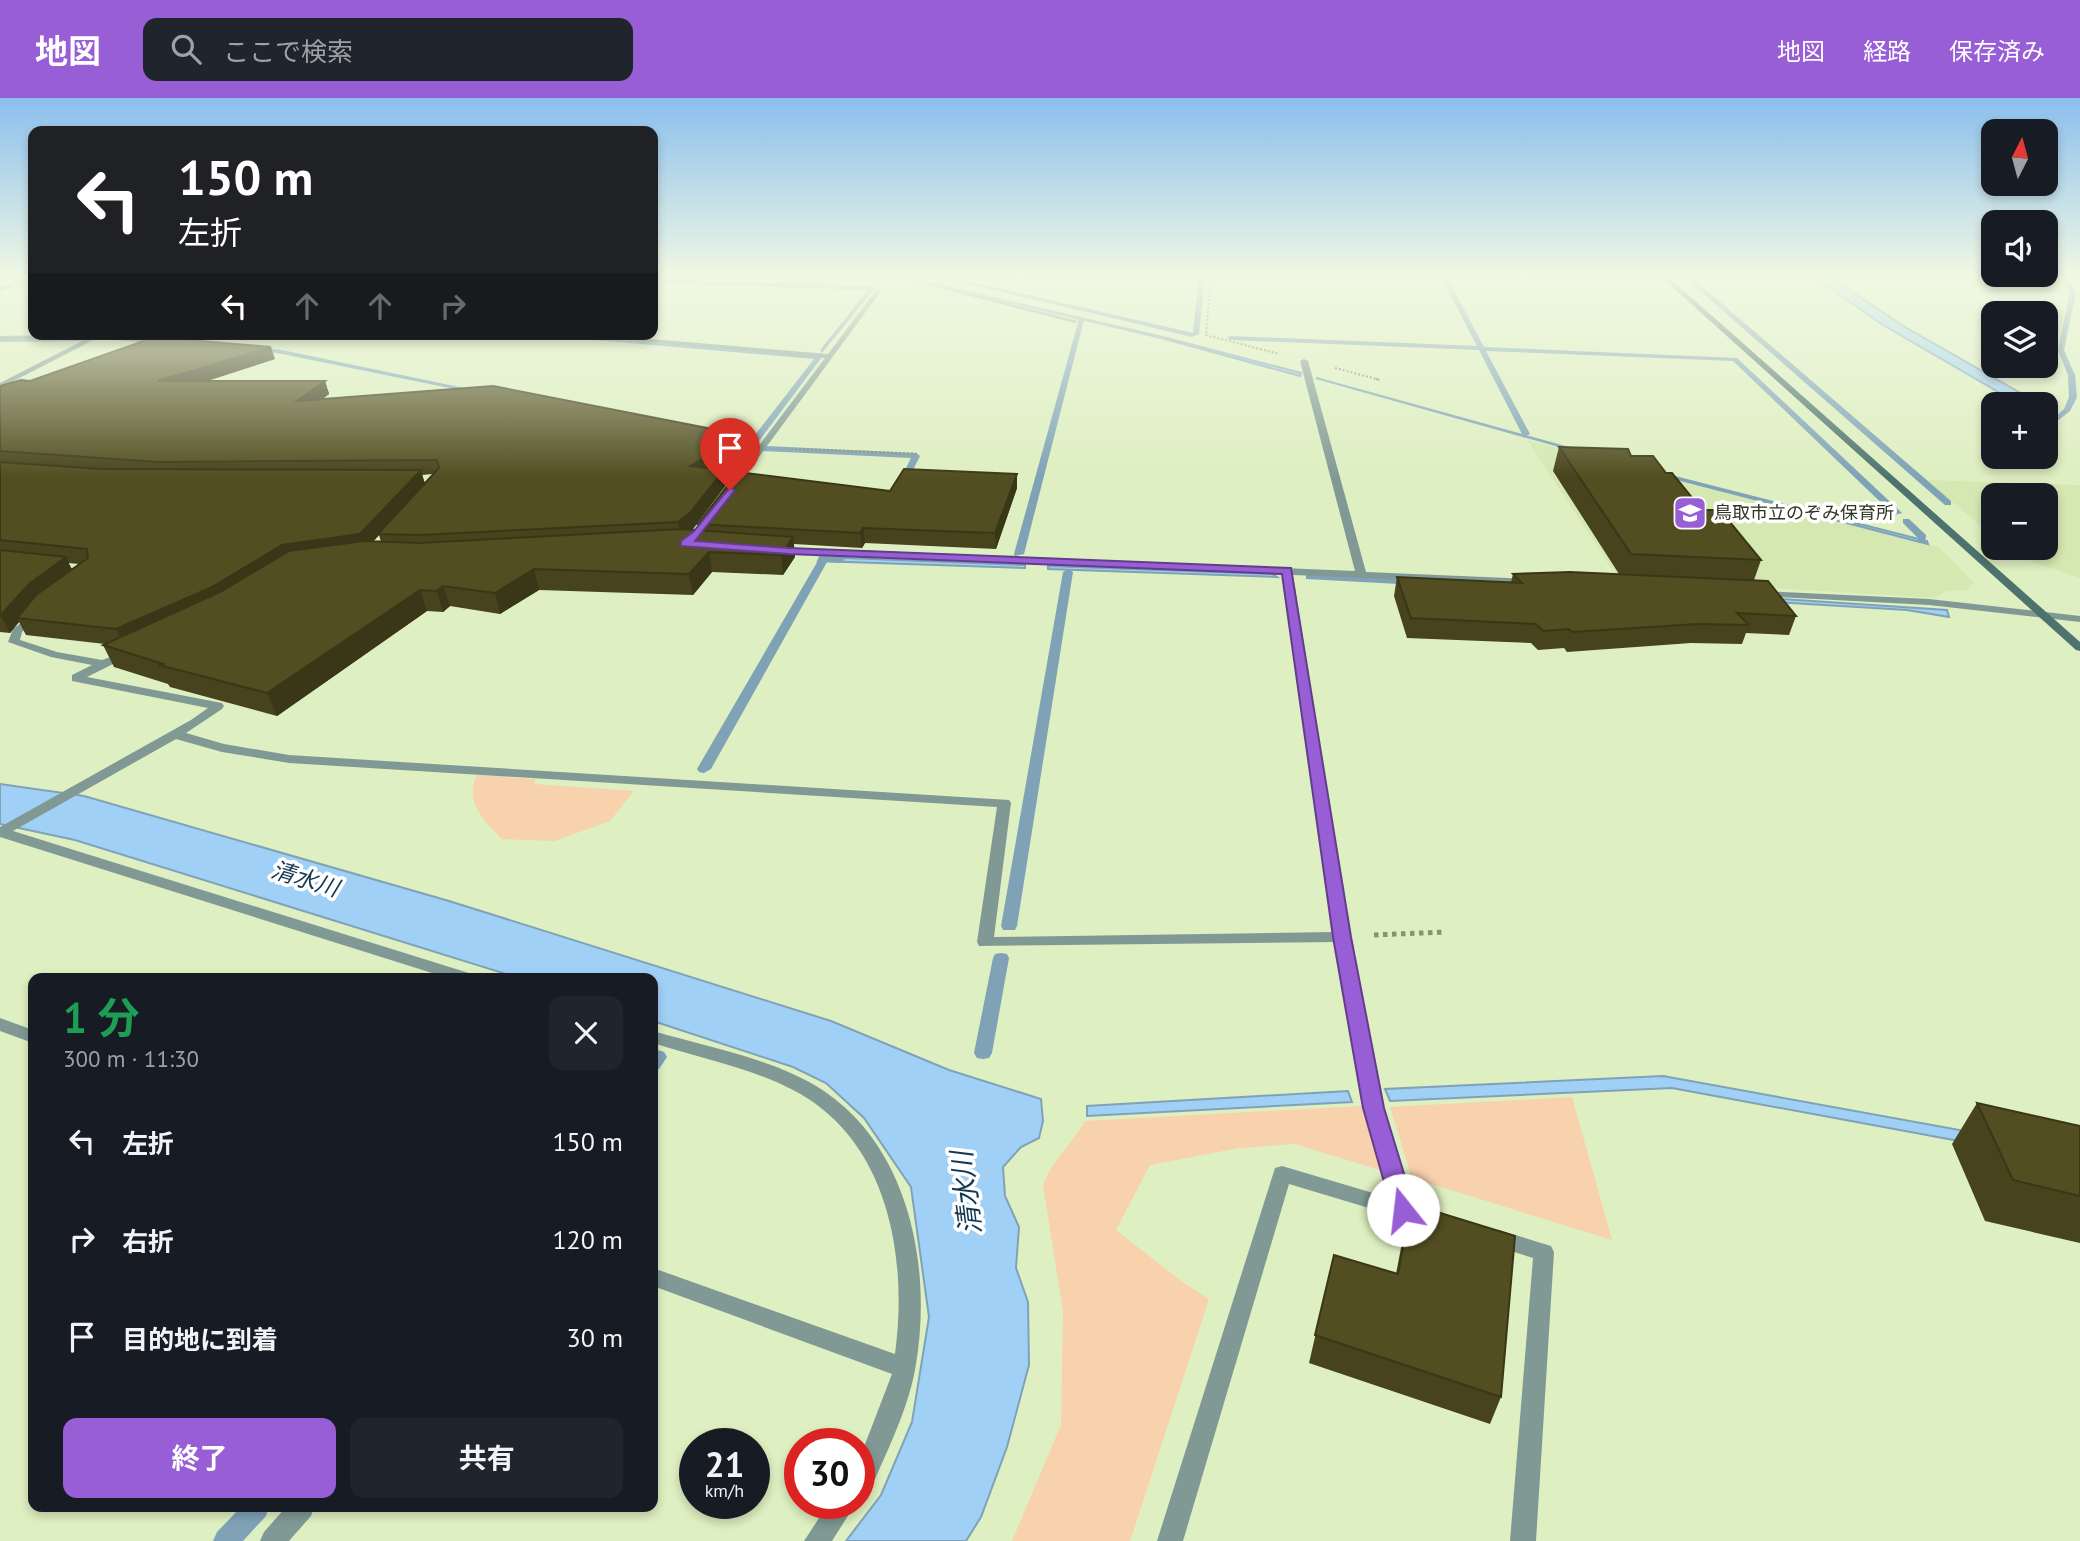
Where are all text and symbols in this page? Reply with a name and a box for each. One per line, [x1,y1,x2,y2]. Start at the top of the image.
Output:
search box [143,18,633,81]
text: 地図 [35,29,101,72]
icon: search [167,30,205,68]
text: ここで検索 [223,35,353,68]
text: 地図 [1777,36,1825,67]
text: 経路 [1863,36,1911,67]
text: 保存済み [1949,36,2045,67]
north arrow [1981,119,2058,196]
map controls [1981,119,2058,560]
text: 150 m [178,145,313,209]
icon: left [63,154,154,245]
button: sound [1981,210,2058,287]
text: 左折 [178,211,242,253]
icon: left [215,287,253,325]
icon: ahead [288,287,326,325]
icon: ahead [361,287,399,325]
icon: right [434,287,472,325]
button: layers [1981,301,2058,378]
button: + [1981,392,2058,469]
pin [700,418,760,490]
icon: arrive [711,429,749,467]
button: − [1981,483,2058,560]
school or university icon: 鳥取市立のぞみ保育所 [1671,494,1709,532]
place label: 鳥取市立のぞみ保育所 [1714,501,1894,524]
water label: 清水川 [268,855,345,903]
text: 1 分 [63,990,139,1045]
button: close [549,996,623,1070]
text: 300 m · 11:30 [63,1044,199,1073]
icon: left [63,1122,101,1160]
text: 150 m [552,1125,623,1158]
text: 左折 [122,1127,174,1160]
water label: 清水川 [942,1146,989,1237]
position arrow [1366,1173,1440,1247]
icon: right [63,1220,101,1258]
text: 120 m [552,1223,623,1256]
text: 右折 [122,1225,174,1258]
icon: arrive [63,1318,101,1356]
text: 30 m [567,1321,623,1354]
text: 目的地に到着 [122,1323,278,1356]
button: 終了 [63,1418,336,1498]
button: 共有 [350,1418,623,1498]
speed limit sign: 30 [784,1428,875,1519]
text: 21 [705,1441,744,1487]
text: km/h [705,1479,744,1502]

